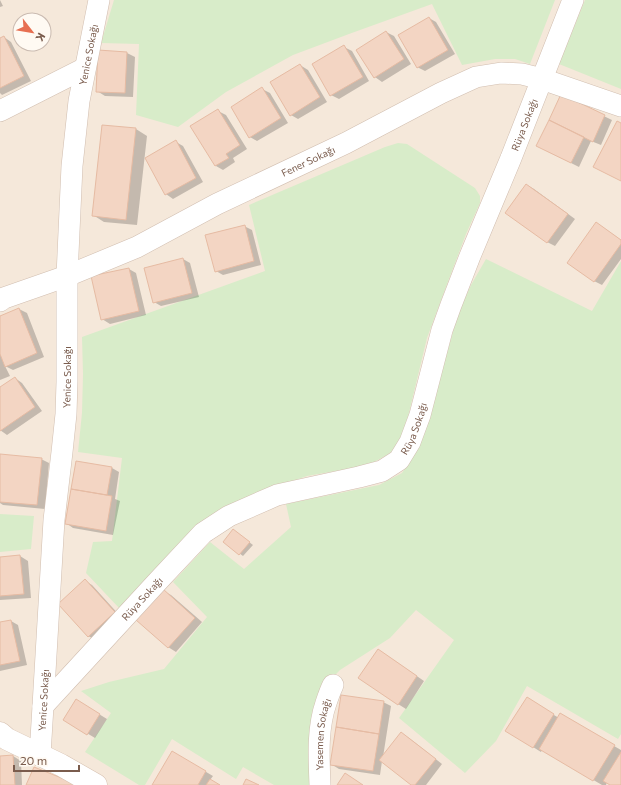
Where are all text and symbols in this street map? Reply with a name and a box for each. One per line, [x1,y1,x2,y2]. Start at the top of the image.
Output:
north arrow [12,12,52,52]
street label: Yenice Sokağı [76,23,100,86]
text: K [33,31,49,44]
street label: Rüya Sokağı [508,97,540,152]
street label: Fener Sokağı [279,143,337,179]
street label: Yenice Sokağı [60,346,73,408]
street label: Rüya Sokağı [398,401,429,457]
street label: Rüya Sokağı [119,574,165,623]
street label: Yenice Sokağı [35,669,51,731]
street label: Yasemen Sokağı [313,697,333,771]
scale bar [14,747,79,773]
text: 20 m [20,753,47,767]

